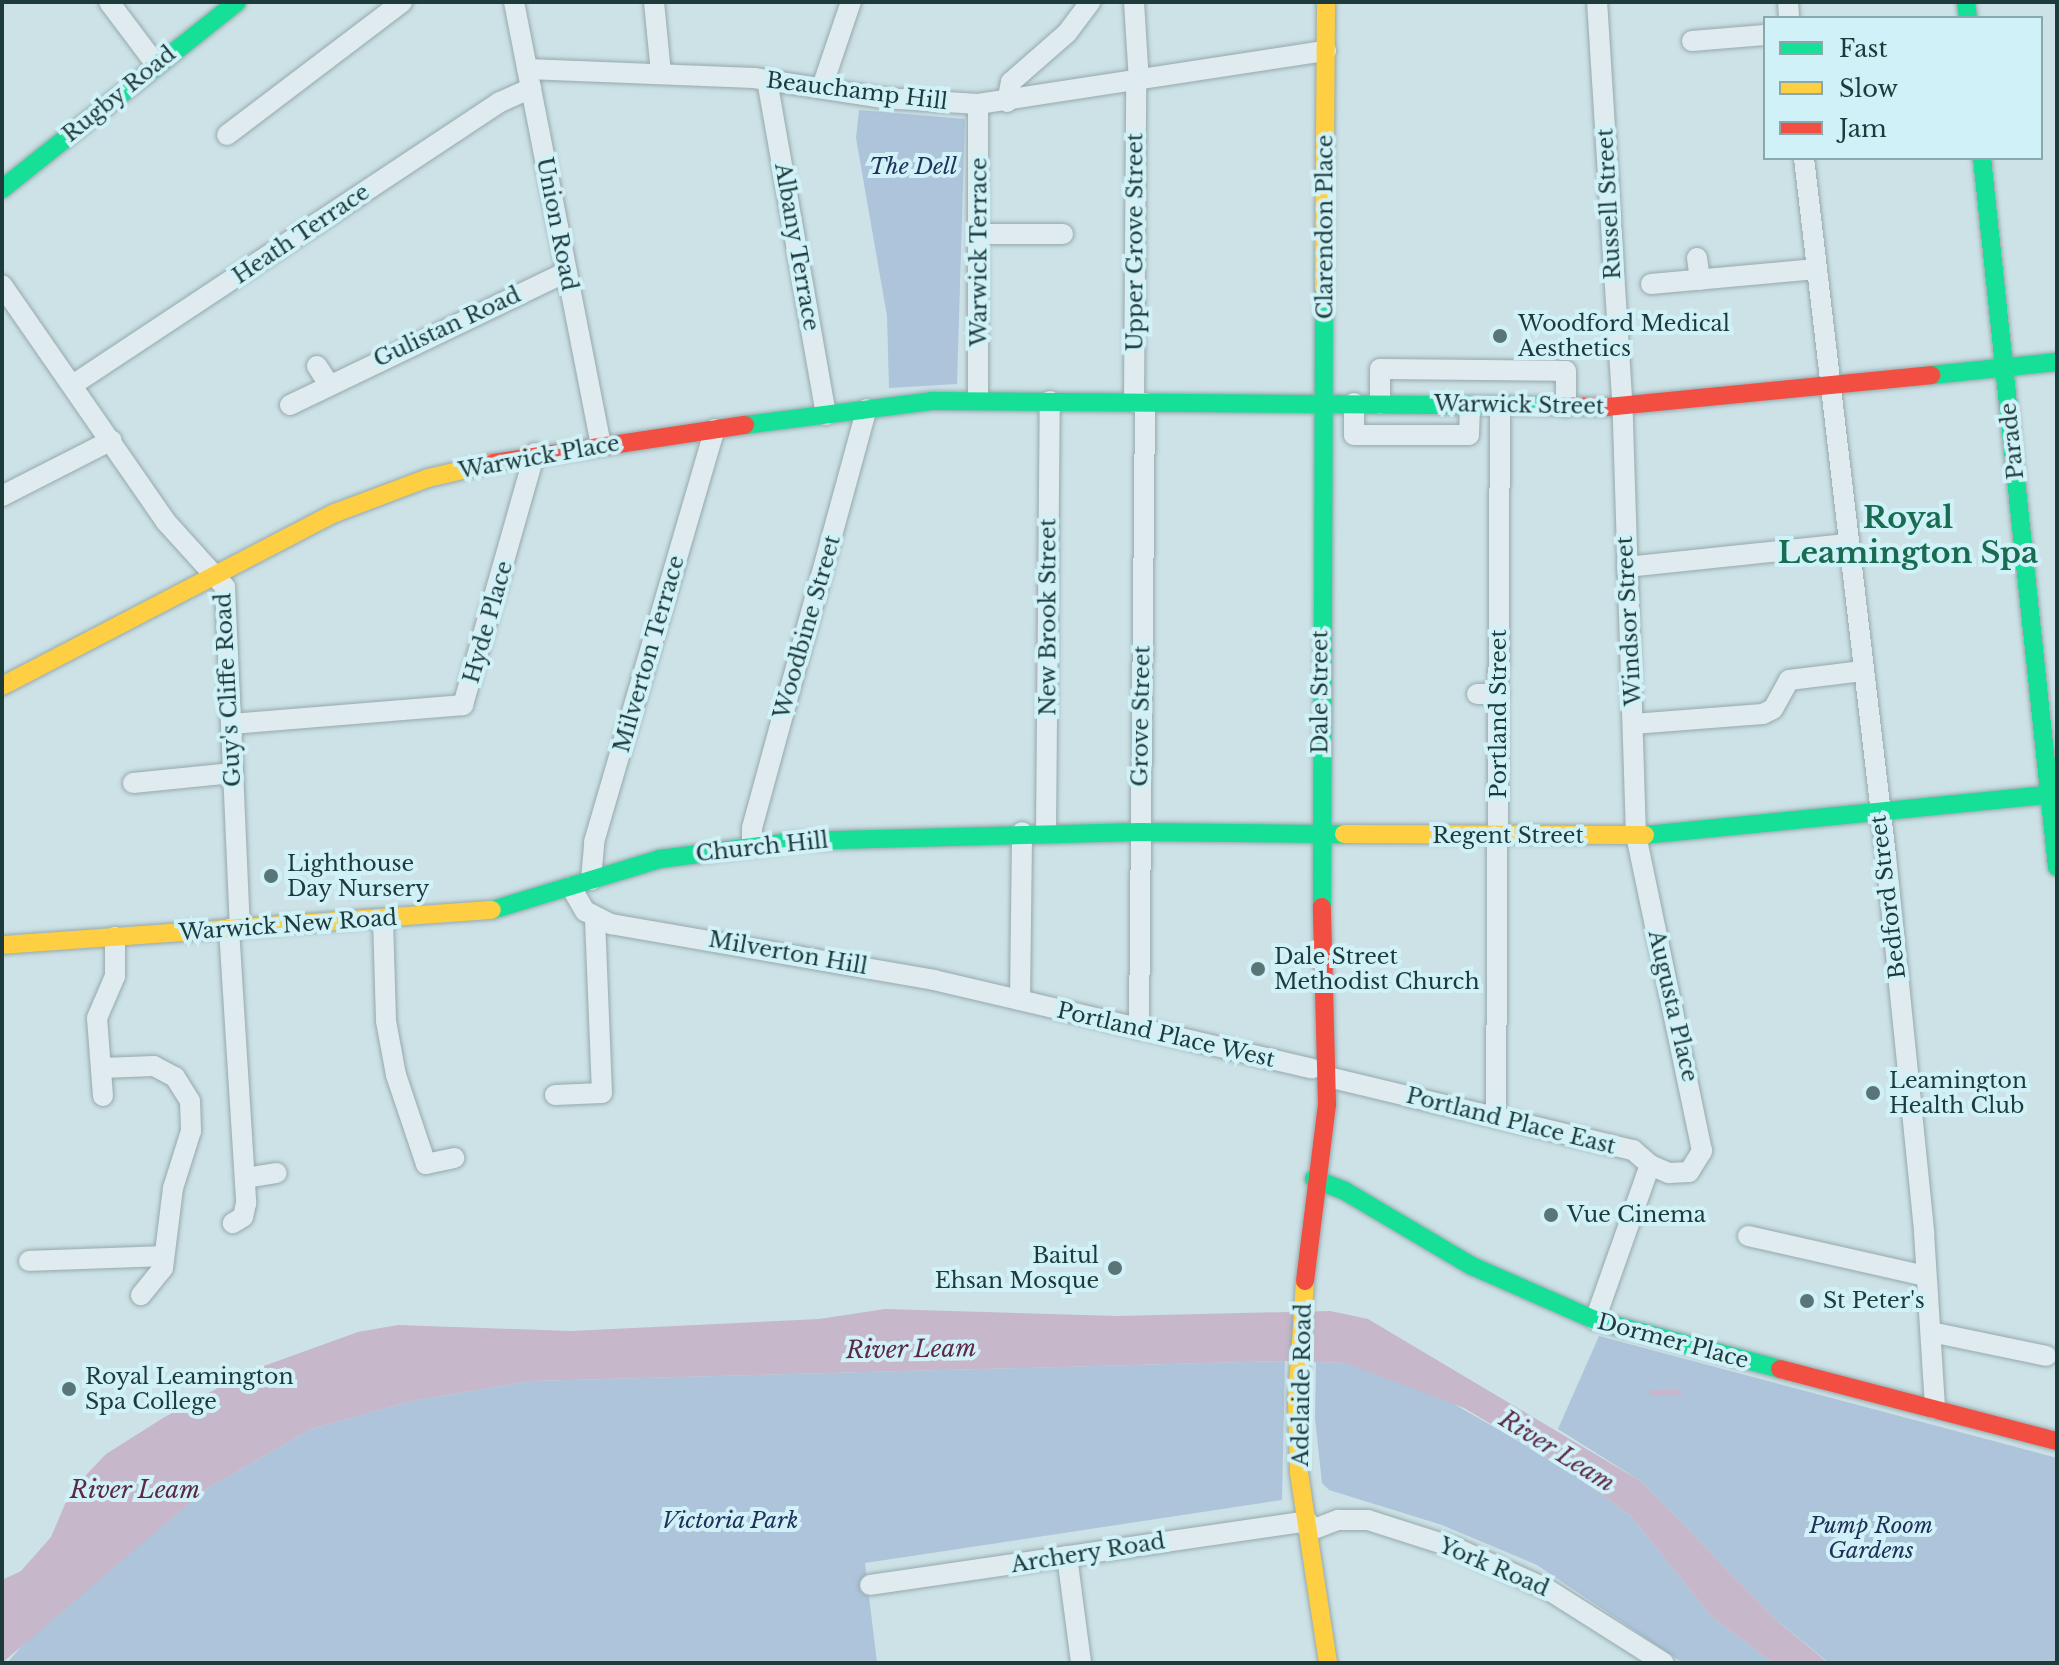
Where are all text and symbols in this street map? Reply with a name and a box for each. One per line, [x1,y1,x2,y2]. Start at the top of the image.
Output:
legend [1763,16,2043,160]
text: Fast [1839,34,1887,63]
street label: Rugby Road [57,40,181,148]
street label: Beauchamp Hill [765,67,949,115]
text: Slow [1839,74,1898,103]
text: Jam [1839,114,1887,143]
street label: Russell Street [1592,128,1626,280]
street label: Upper Grove Street [1122,132,1148,352]
street label: Clarendon Place [1312,135,1338,319]
park label: The Dell [869,154,957,180]
street label: Union Road [531,155,583,293]
street label: Warwick Terrace [966,157,992,347]
street label: Albany Terrace [769,160,825,334]
street label: Heath Terrace [227,178,375,290]
street label: Gulistan Road [369,281,525,373]
place label: Woodford Medical Aesthetics [1518,310,1730,362]
marker: Woodford Medical Aesthetics [1489,325,1511,347]
street label: Warwick Street [1433,390,1605,420]
street label: Parade [1995,401,2029,481]
street label: Warwick Place [456,430,622,484]
district label: Royal Leamington Spa [1778,500,2038,570]
street label: New Brook Street [1035,518,1061,716]
street label: Woodbine Street [768,532,846,722]
street label: Windsor Street [1611,535,1647,707]
street label: Milverton Terrace [608,552,690,756]
street label: Hyde Place [458,558,518,686]
street label: Guy's Cliffe Road [210,592,246,788]
street label: Portland Street [1486,629,1512,799]
street label: Dale Street [1307,630,1333,754]
street label: Grove Street [1127,645,1155,787]
street label: Bedford Street [1865,813,1911,981]
street label: Regent Street [1432,823,1584,849]
street label: Church Hill [694,827,830,867]
place label: Lighthouse Day Nursery [287,850,430,902]
marker: Lighthouse Day Nursery [262,867,280,885]
street label: Warwick New Road [178,904,398,946]
street label: Milverton Hill [706,926,870,980]
street label: Augusta Place [1643,928,1703,1084]
place label: Dale Street Methodist Church [1274,943,1480,994]
marker: Dale Street Methodist Church [1249,960,1267,978]
street label: Portland Place West [1054,997,1278,1073]
place label: Leamington Health Club [1889,1067,2027,1118]
street label: Portland Place East [1404,1082,1618,1160]
marker: Leamington Health Club [1864,1084,1882,1102]
place label: Vue Cinema [1567,1202,1706,1228]
marker: Vue Cinema [1542,1206,1560,1224]
place label: Baitul Ehsan Mosque [935,1242,1099,1294]
marker: Baitul Ehsan Mosque [1106,1259,1124,1277]
place label: St Peter's [1823,1288,1925,1314]
marker: St Peter's [1798,1292,1816,1310]
street label: Adelaide Road [1287,1303,1317,1467]
street label: Dormer Place [1594,1308,1752,1374]
water label: River Leam [845,1333,977,1365]
place label: Royal Leamington Spa College [85,1363,294,1414]
marker: Royal Leamington Spa College [60,1380,78,1398]
water label: River Leam [1494,1404,1620,1498]
water label: River Leam [70,1476,200,1504]
park label: Victoria Park [661,1508,799,1534]
park label: Pump Room Gardens [1809,1512,1933,1564]
street label: Archery Road [1009,1528,1167,1578]
street label: York Road [1435,1532,1553,1602]

